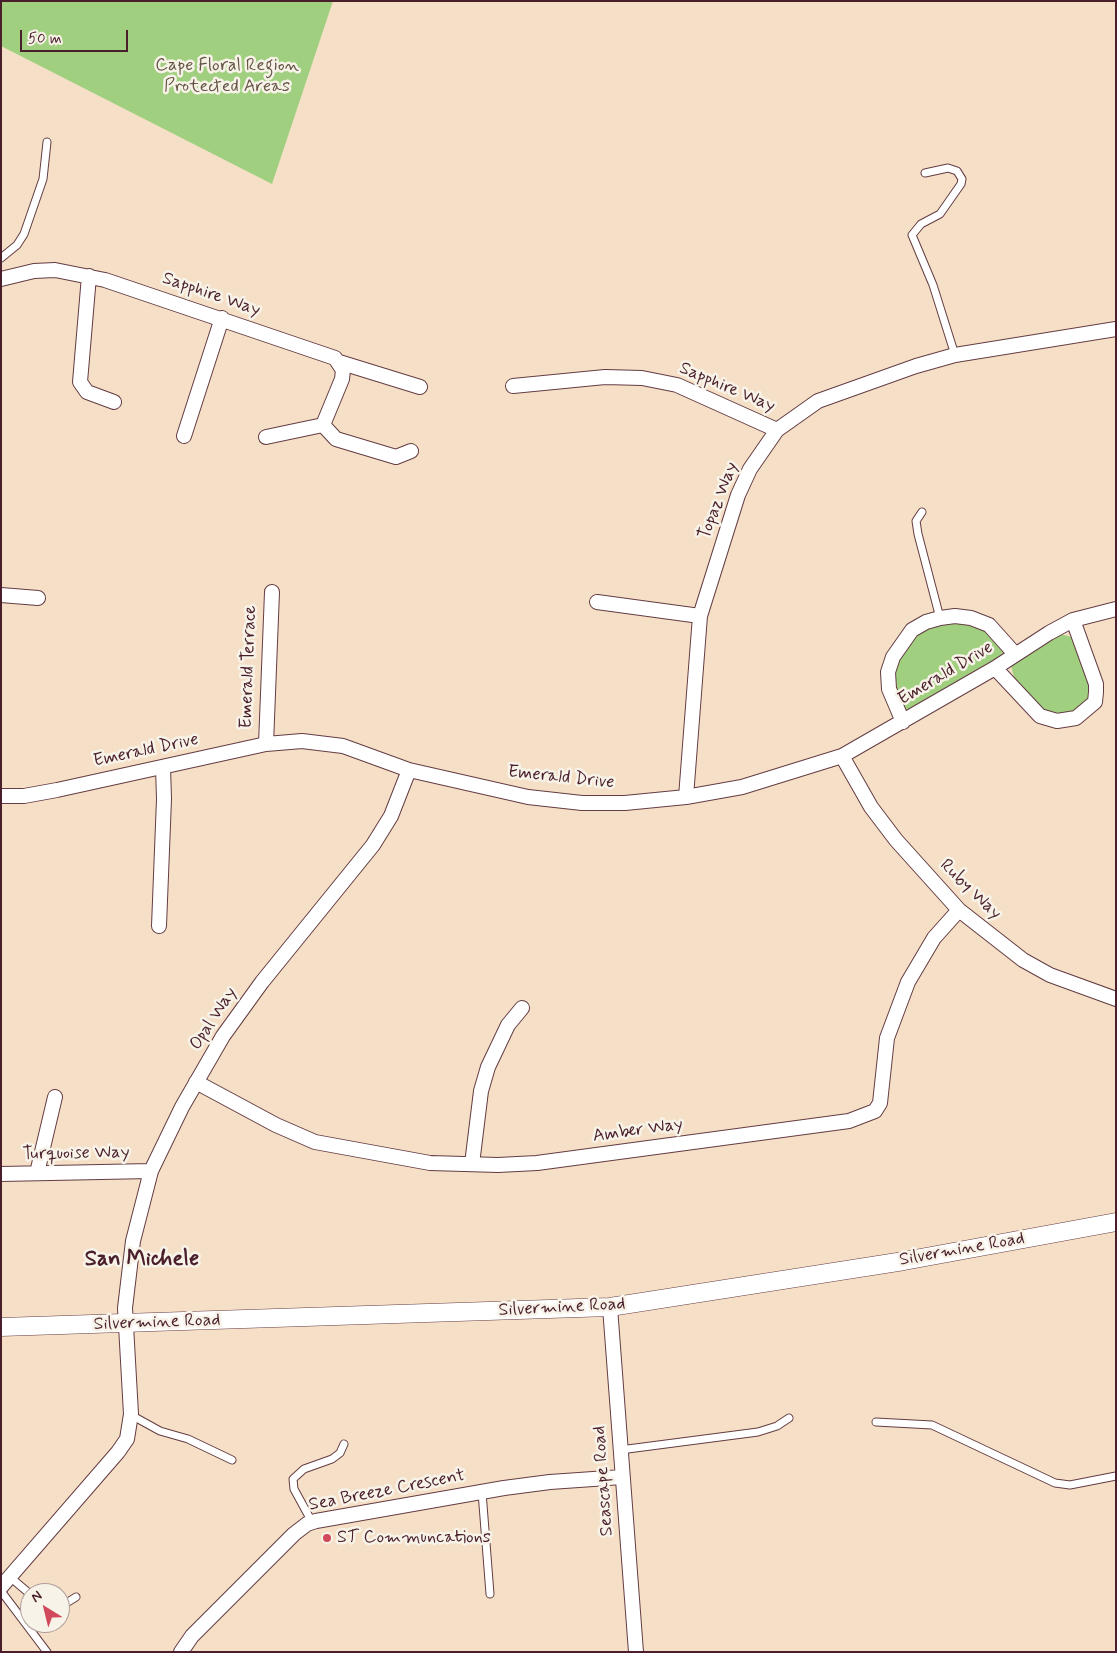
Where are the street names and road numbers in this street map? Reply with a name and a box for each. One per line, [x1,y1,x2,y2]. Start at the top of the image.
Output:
street label: Sapphire Way [159,268,263,322]
street label: Sapphire Way [676,358,778,418]
street label: Topaz Way [694,459,744,543]
street label: Emerald Terrace [236,605,262,729]
street label: Emerald Drive [895,637,997,711]
street label: Emerald Drive [91,729,201,773]
street label: Emerald Drive [507,762,615,794]
street label: Ruby Way [935,855,1005,925]
street label: Opal Way [186,984,242,1054]
street label: Amber Way [592,1114,684,1148]
street label: Turquoise Way [22,1142,130,1166]
street label: Silvermine Road [898,1228,1026,1272]
street label: Silvermine Road [498,1294,626,1322]
street label: Silvermine Road [93,1310,221,1336]
street label: Seascape Road [589,1425,619,1537]
street label: Sea Breeze Crescent [307,1465,467,1517]

